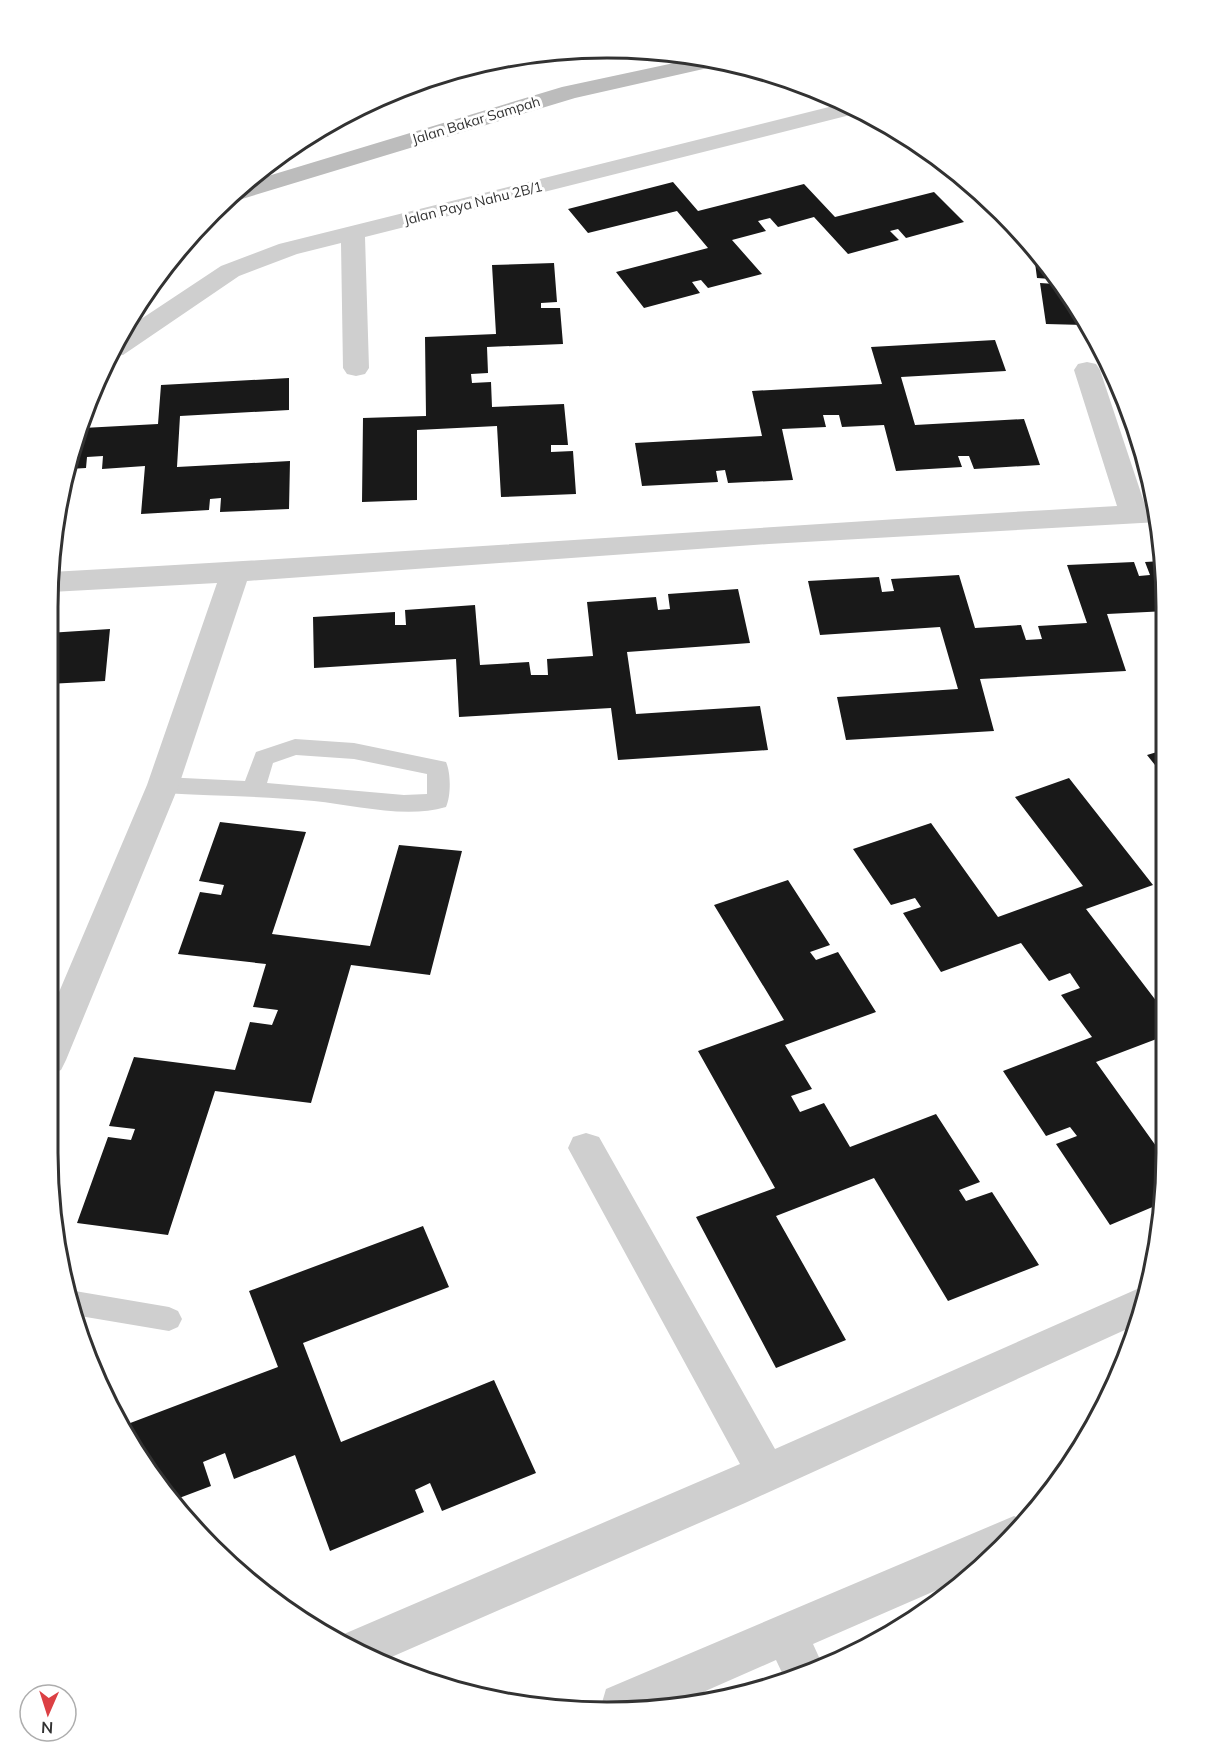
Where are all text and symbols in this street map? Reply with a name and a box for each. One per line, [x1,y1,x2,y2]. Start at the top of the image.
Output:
street label: Jalan Bakar Sampah [410,92,542,148]
street label: Jalan Paya Nahu 2B/1 [402,177,544,229]
north arrow [18,1683,78,1743]
text: N [41,1718,54,1738]

